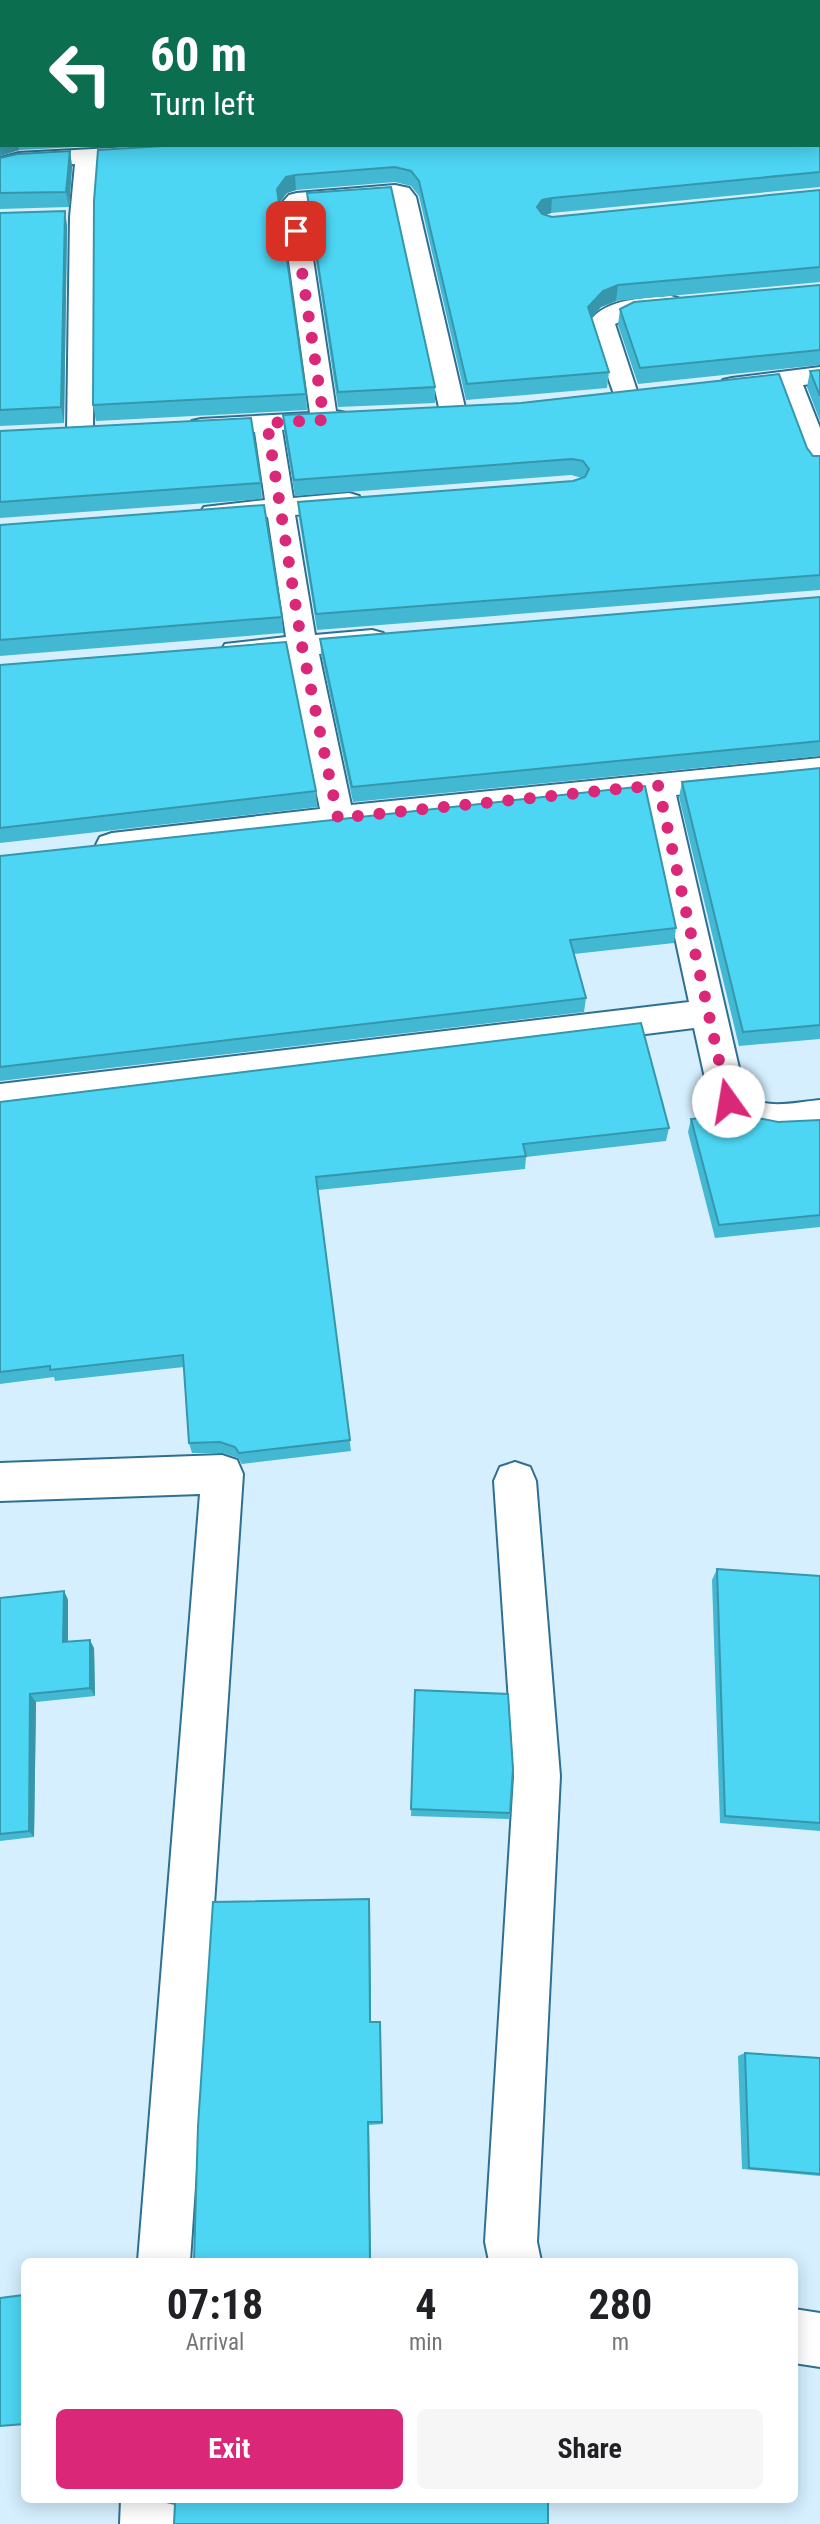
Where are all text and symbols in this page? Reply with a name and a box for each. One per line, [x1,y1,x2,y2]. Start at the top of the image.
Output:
text: 60 m [150,26,247,83]
icon: left [35,28,126,119]
text: Turn left [150,85,255,123]
pin [266,201,326,261]
icon: arrive [277,212,315,250]
position arrow [691,1064,765,1138]
text: 07:18 [167,2280,263,2329]
text: 4 [415,2280,436,2329]
text: 280 [588,2280,652,2329]
text: Arrival [186,2329,244,2356]
text: min [409,2329,443,2356]
text: m [612,2329,629,2356]
button: Exit [56,2409,403,2489]
button: Share [417,2409,763,2489]

